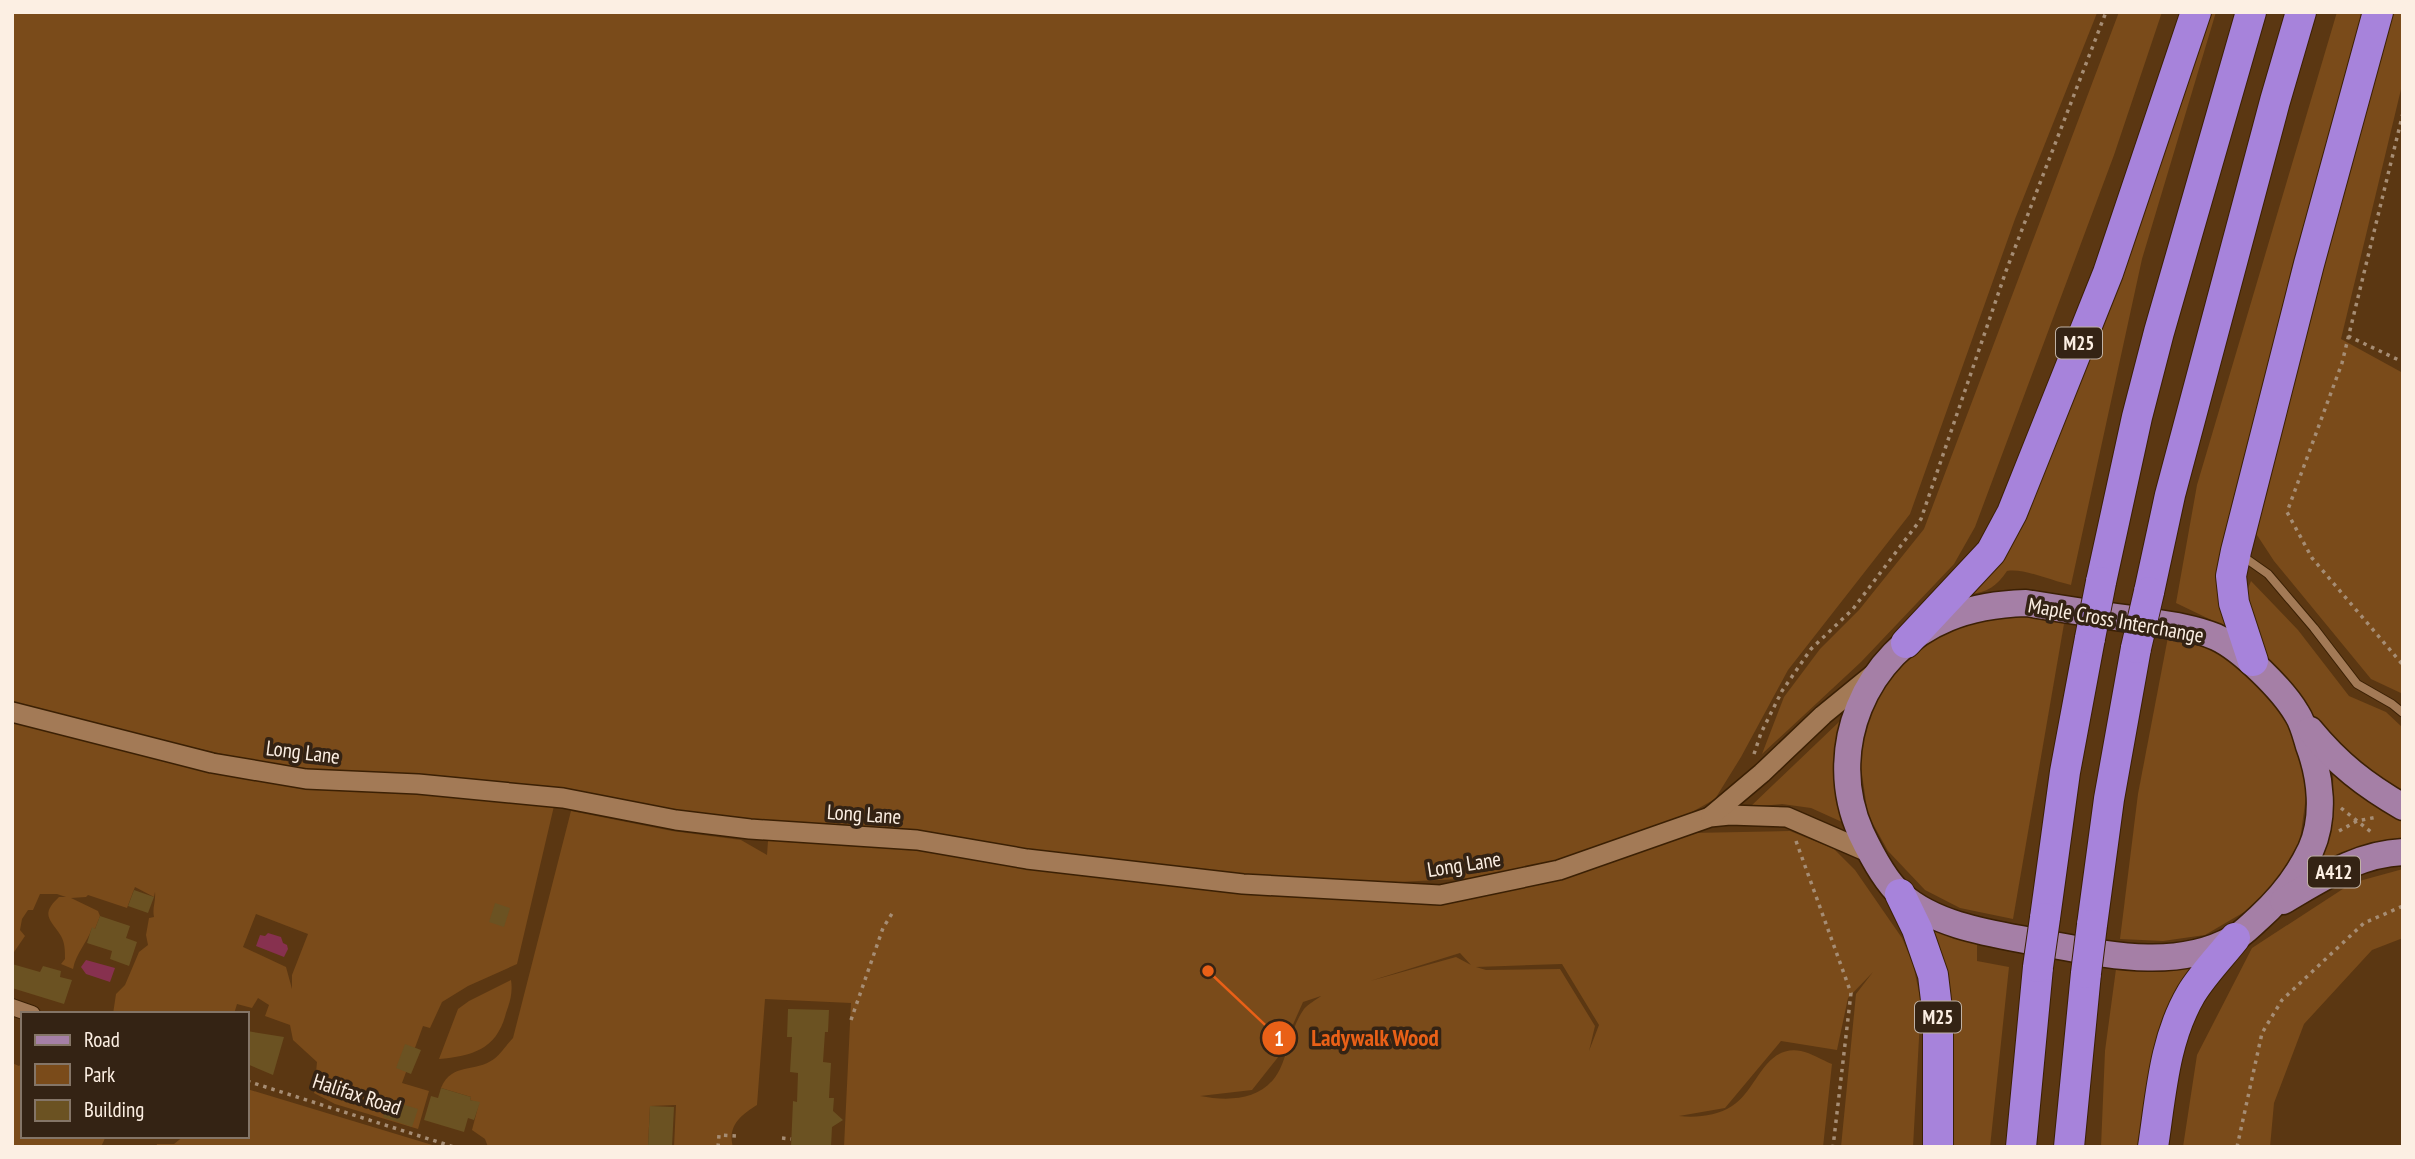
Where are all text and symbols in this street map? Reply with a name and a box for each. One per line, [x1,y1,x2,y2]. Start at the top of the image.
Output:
road number: M25 [2056,328,2102,358]
street label: Maple Cross Interchange [2026,591,2206,649]
street label: Long Lane [264,734,342,770]
street label: Long Lane [826,798,902,830]
street label: Long Lane [1425,845,1503,883]
road number: A412 [2308,856,2360,888]
road number: M25 [1915,1001,1961,1032]
legend [21,1012,248,1138]
callout: Ladywalk Wood [1262,1016,1453,1060]
text: Ladywalk Wood [1311,1023,1439,1052]
text: 1 [1274,1025,1284,1052]
text: Road [84,1026,120,1053]
text: Park [84,1061,115,1088]
street label: Halifax Road [309,1067,405,1121]
text: Building [84,1096,144,1123]

